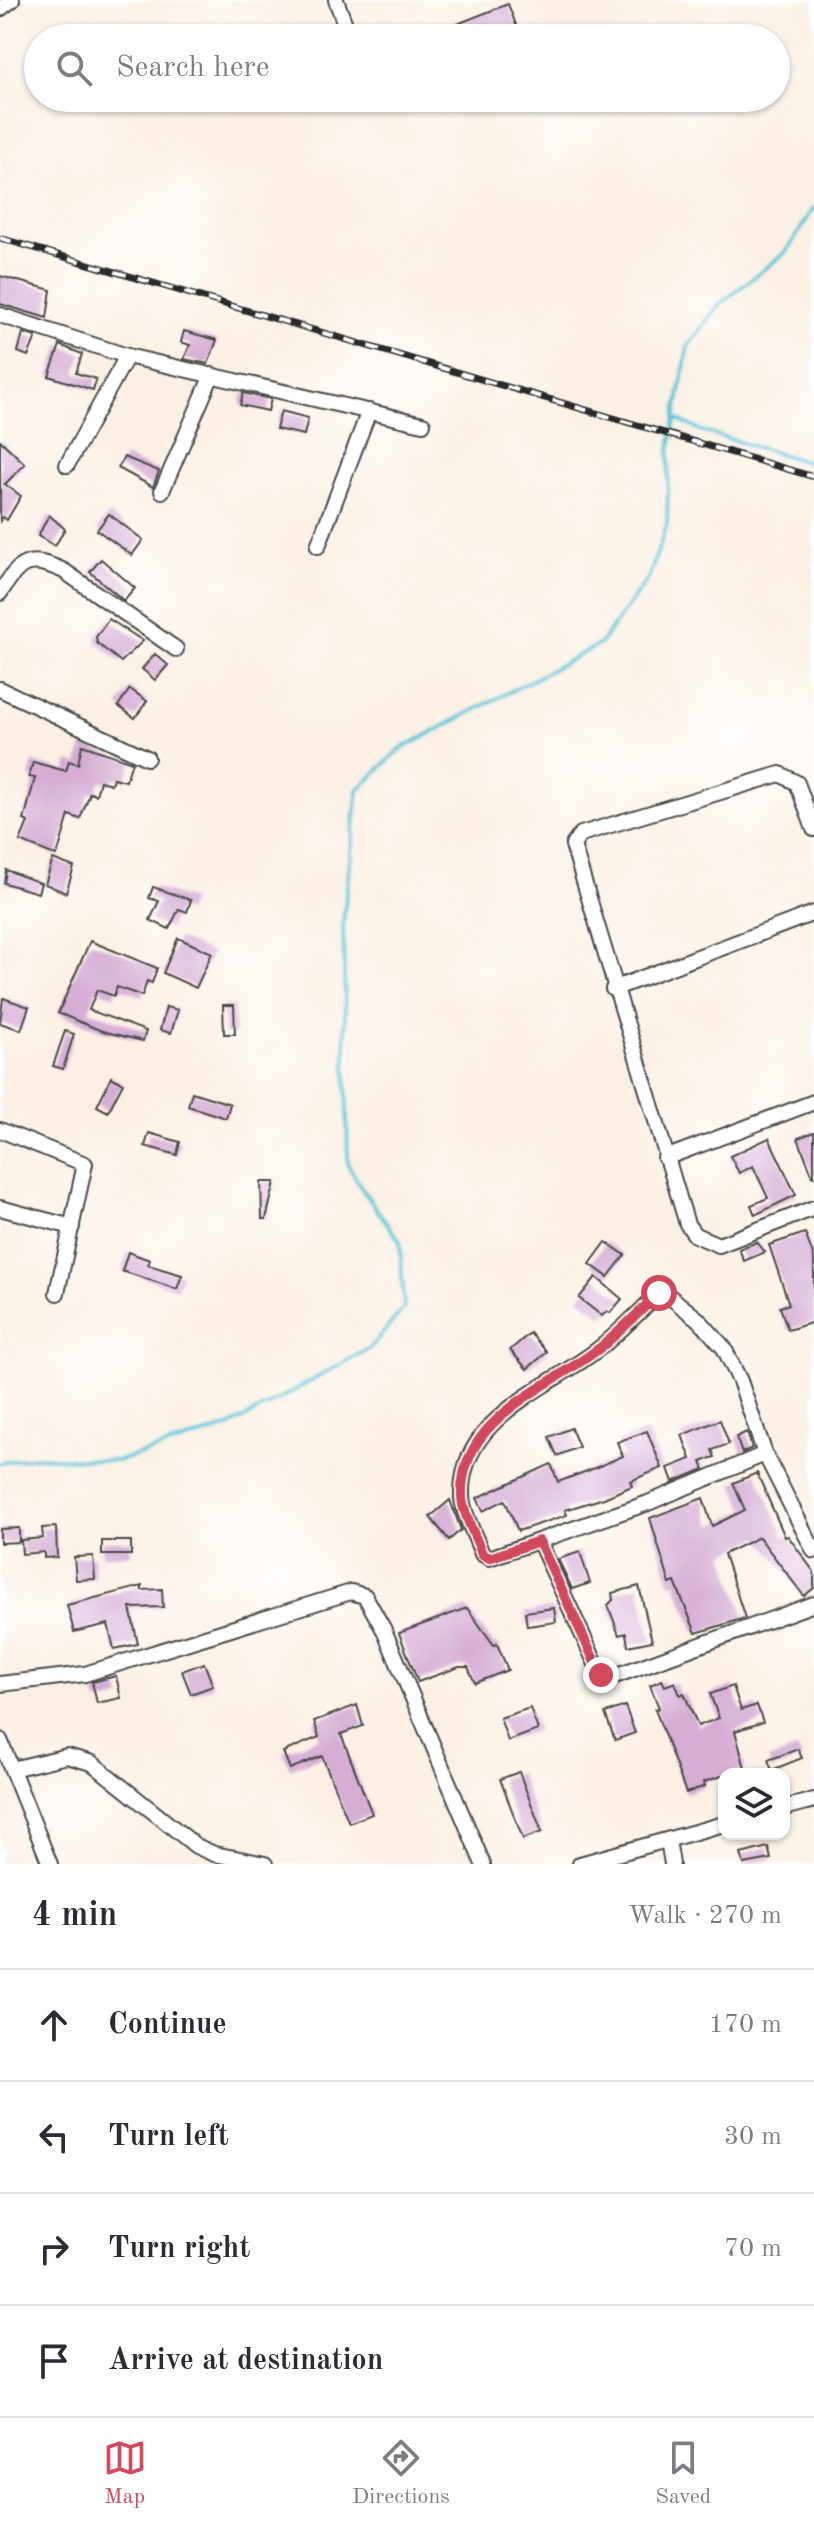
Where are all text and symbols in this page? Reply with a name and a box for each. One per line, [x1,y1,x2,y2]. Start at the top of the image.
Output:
search box [24,24,790,112]
icon: search [52,46,96,90]
text: Search here [116,53,270,83]
route start [641,1275,677,1311]
route end [583,1657,619,1693]
map controls [718,1768,790,1840]
button: layers [718,1768,790,1840]
text: 4 min [32,1899,117,1933]
text: Walk · 270 m [628,1903,782,1929]
icon: ahead [32,2003,76,2047]
text: Continue [108,2010,227,2040]
text: 170 m [709,2012,782,2038]
icon: left [32,2115,76,2159]
text: Turn left [108,2122,229,2152]
text: 30 m [724,2124,782,2150]
icon: right [32,2227,76,2271]
text: Turn right [108,2234,250,2264]
text: 70 m [724,2236,782,2262]
icon: arrive [32,2339,76,2383]
text: Arrive at destination [108,2346,383,2376]
tab: Map [103,2436,147,2511]
tab: Directions [352,2436,450,2511]
tab: Saved [655,2436,711,2511]

